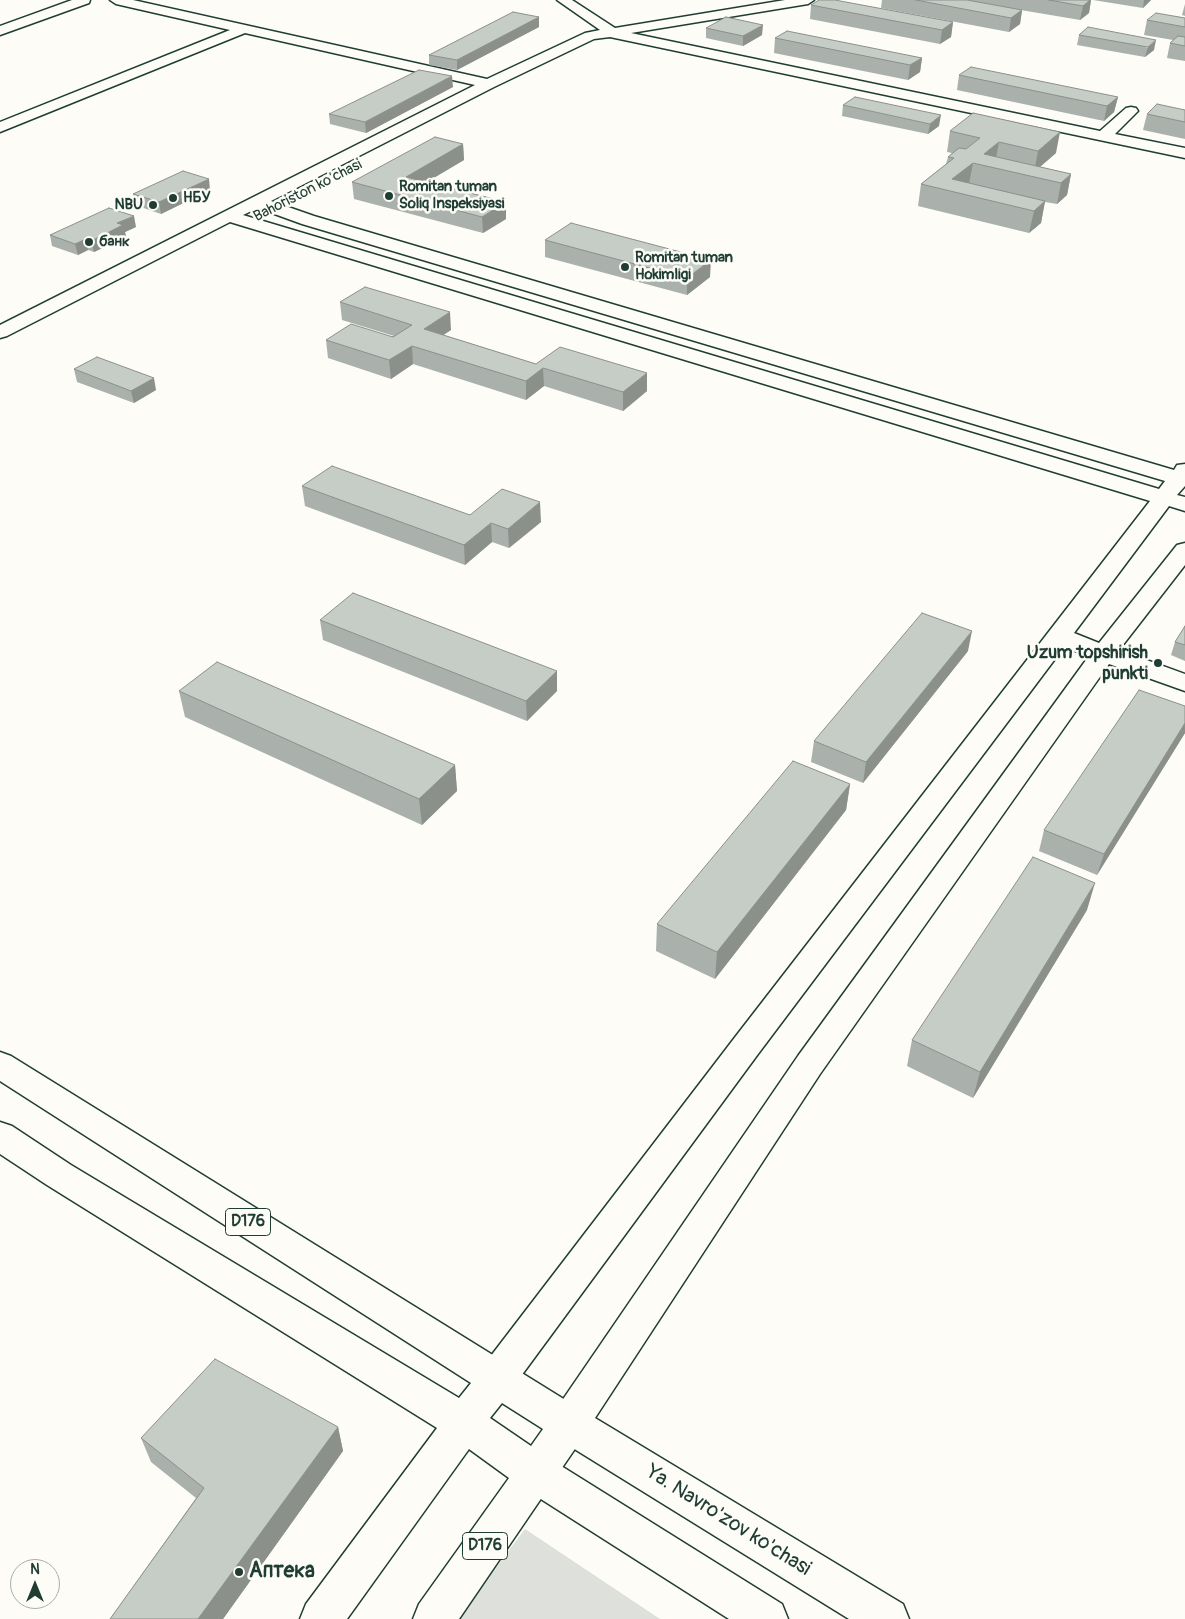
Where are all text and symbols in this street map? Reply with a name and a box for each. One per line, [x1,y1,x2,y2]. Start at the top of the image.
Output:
street label: Bahoriston ko‘chasi [251,156,365,226]
place label: Romitan tuman Soliq Inspeksiyasi [399,178,504,213]
place label: НБУ [183,189,210,207]
marker: Romitan tuman Soliq Inspeksiyasi [383,190,395,202]
marker: НБУ [167,192,179,204]
place label: NBU [114,196,143,214]
marker: NBU [147,199,159,211]
place label: банк [99,233,130,251]
marker: банк [83,236,95,248]
place label: Romitan tuman Hokimligi [635,249,733,284]
marker: Romitan tuman Hokimligi [619,261,631,273]
place label: Uzum topshirish punkti [1027,642,1148,684]
marker: Uzum topshirish punkti [1152,657,1164,669]
road number: D176 [226,1208,270,1236]
street label: Ya. Navro'zov ko'chasi [641,1460,815,1582]
road number: D176 [462,1532,508,1560]
north arrow [10,1559,60,1609]
place label: Аптека [249,1559,315,1585]
text: N [30,1561,40,1578]
marker: Аптека [233,1566,245,1578]

